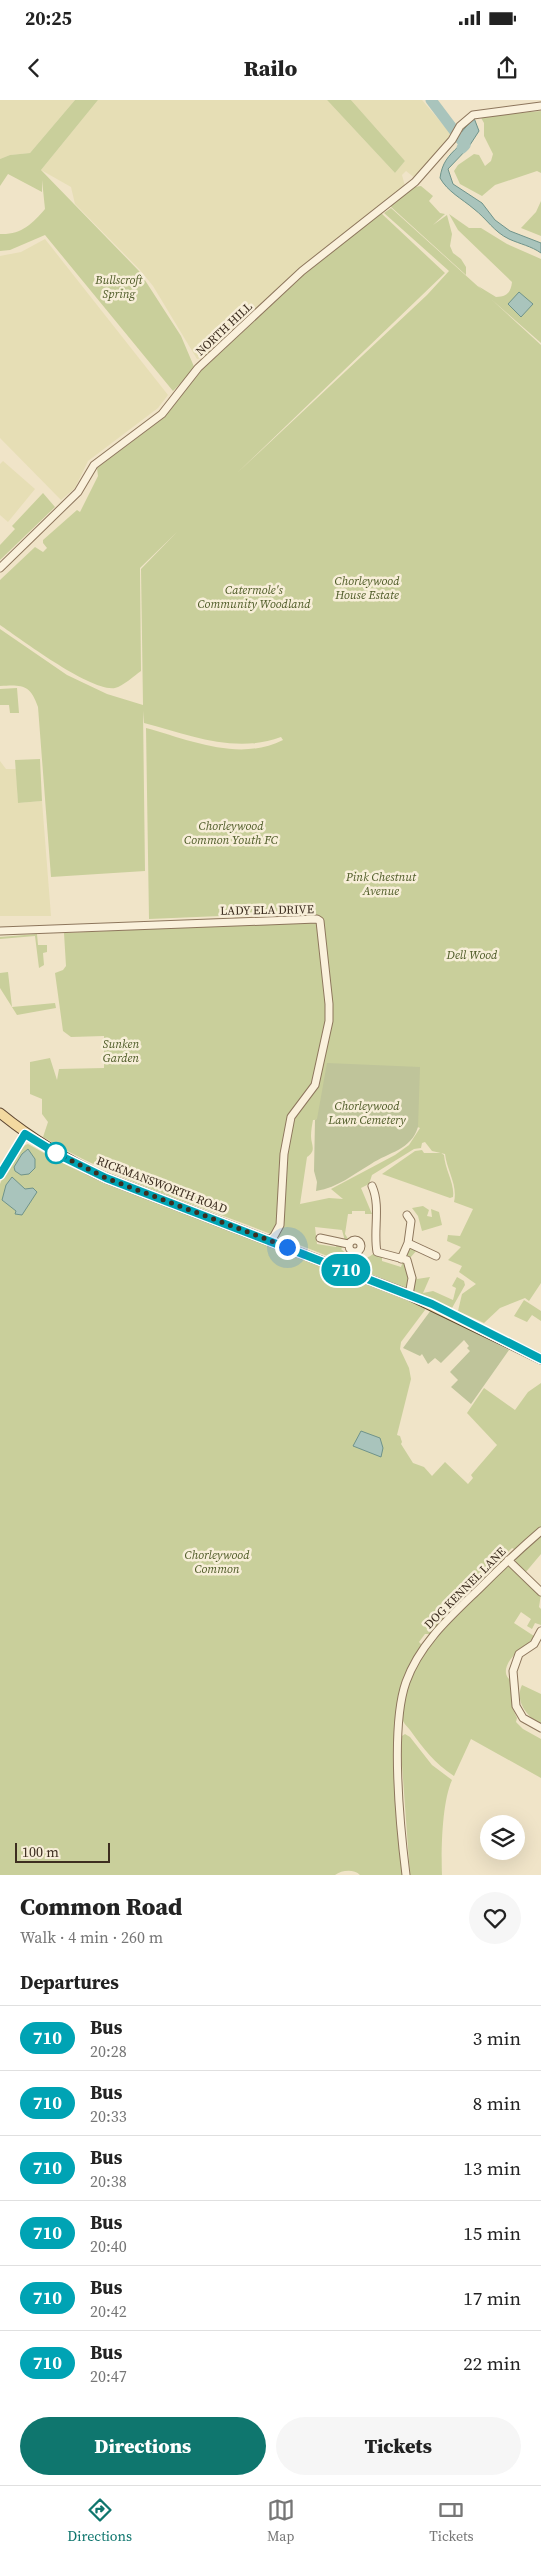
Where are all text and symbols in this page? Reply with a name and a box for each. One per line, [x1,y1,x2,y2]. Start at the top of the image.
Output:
text: 20:25 [25,5,72,31]
text: Railo [244,53,297,83]
icon: back [20,54,48,82]
icon: share [493,54,521,82]
park label: Bullscroft Spring [94,272,143,302]
street label: NORTH HILL [192,299,256,359]
park label: Chorleywood House Estate [334,573,400,603]
park label: Catermole's Community Woodland [197,582,311,612]
park label: Chorleywood Common Youth FC [184,818,279,848]
park label: Pink Chestnut Avenue [345,869,417,899]
street label: LADY ELA DRIVE [220,901,314,919]
park label: Dell Wood [446,947,498,963]
park label: Sunken Garden [103,1036,139,1066]
park label: Chorleywood Lawn Cemetery [327,1098,406,1128]
unlabelled marker [45,1142,67,1164]
street label: RICKMANSWORTH ROAD [94,1153,230,1217]
your location [275,1235,300,1260]
line badge: 710 [317,1254,375,1286]
text: 710 [331,1257,361,1282]
street label: DOG KENNEL LANE [421,1544,509,1632]
park label: Chorleywood Common [185,1547,250,1577]
map controls [480,1815,525,1860]
button: layers [480,1815,525,1860]
scale bar [15,1840,110,1863]
text: 100 m [22,1842,59,1862]
text: Common Road [20,1890,182,1923]
button: heart [469,1892,521,1944]
text: Walk · 4 min · 260 m [20,1926,163,1948]
text: Departures [20,1969,119,1995]
text: Bus [90,2014,122,2040]
text: 710 [33,2025,62,2050]
text: 3 min [473,2025,521,2051]
text: 20:28 [90,2040,127,2062]
text: Bus [90,2079,122,2105]
text: 710 [33,2090,62,2115]
text: 8 min [473,2090,521,2116]
text: 20:33 [90,2105,127,2127]
text: Bus [90,2144,122,2170]
text: 710 [33,2155,62,2180]
text: 13 min [463,2155,521,2181]
text: 20:38 [90,2170,127,2192]
text: Bus [90,2209,122,2235]
text: 710 [33,2220,62,2245]
text: 15 min [463,2220,521,2246]
text: 20:40 [90,2235,127,2257]
text: Bus [90,2274,122,2300]
text: 710 [33,2285,62,2310]
text: 17 min [463,2285,521,2311]
text: 20:42 [90,2300,127,2322]
text: Bus [90,2339,122,2365]
text: 710 [33,2350,62,2375]
text: 22 min [463,2350,521,2376]
text: 20:47 [90,2365,127,2387]
button: Directions [20,2417,266,2475]
button: Tickets [276,2417,521,2475]
tab: Directions [67,2496,132,2546]
tab: Map [267,2496,295,2546]
tab: Tickets [429,2496,474,2546]

